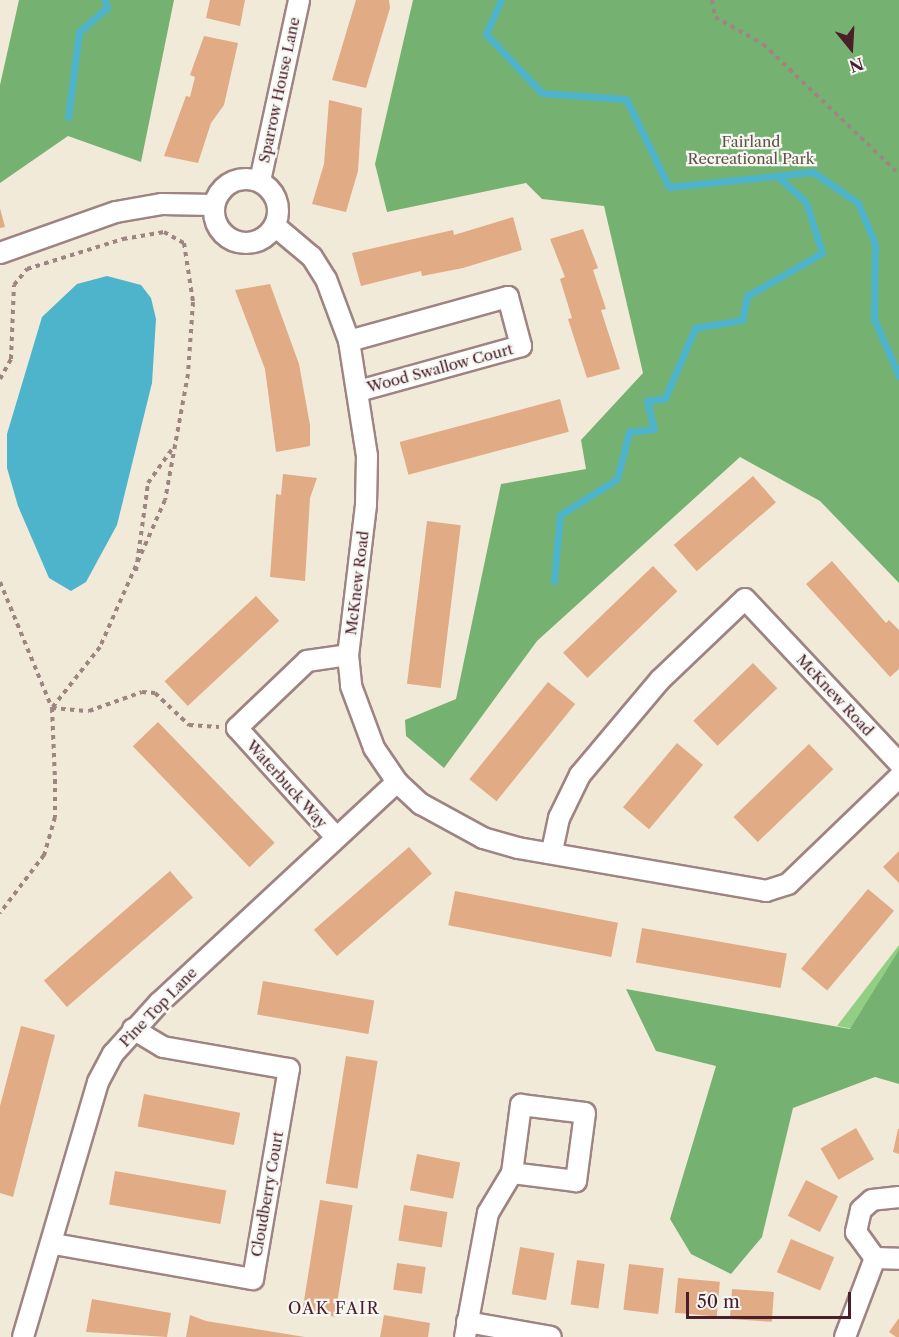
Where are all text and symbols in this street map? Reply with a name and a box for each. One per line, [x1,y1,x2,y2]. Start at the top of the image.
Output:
street label: Sparrow House Lane [255,15,303,165]
north arrow [821,18,881,78]
text: N [847,53,866,77]
park label: Fairland Recreational Park [687,132,815,167]
street label: Wood Swallow Court [365,340,515,396]
street label: McKnew Road [342,530,372,636]
street label: McKnew Road [792,650,878,740]
street label: Waterbuck Way [243,736,331,832]
street label: Pine Top Lane [115,963,201,1051]
street label: Cloudberry Court [247,1130,287,1258]
scale bar [689,1280,854,1318]
text: 50 m [697,1291,740,1313]
district label: OAK FAIR [288,1298,380,1318]

